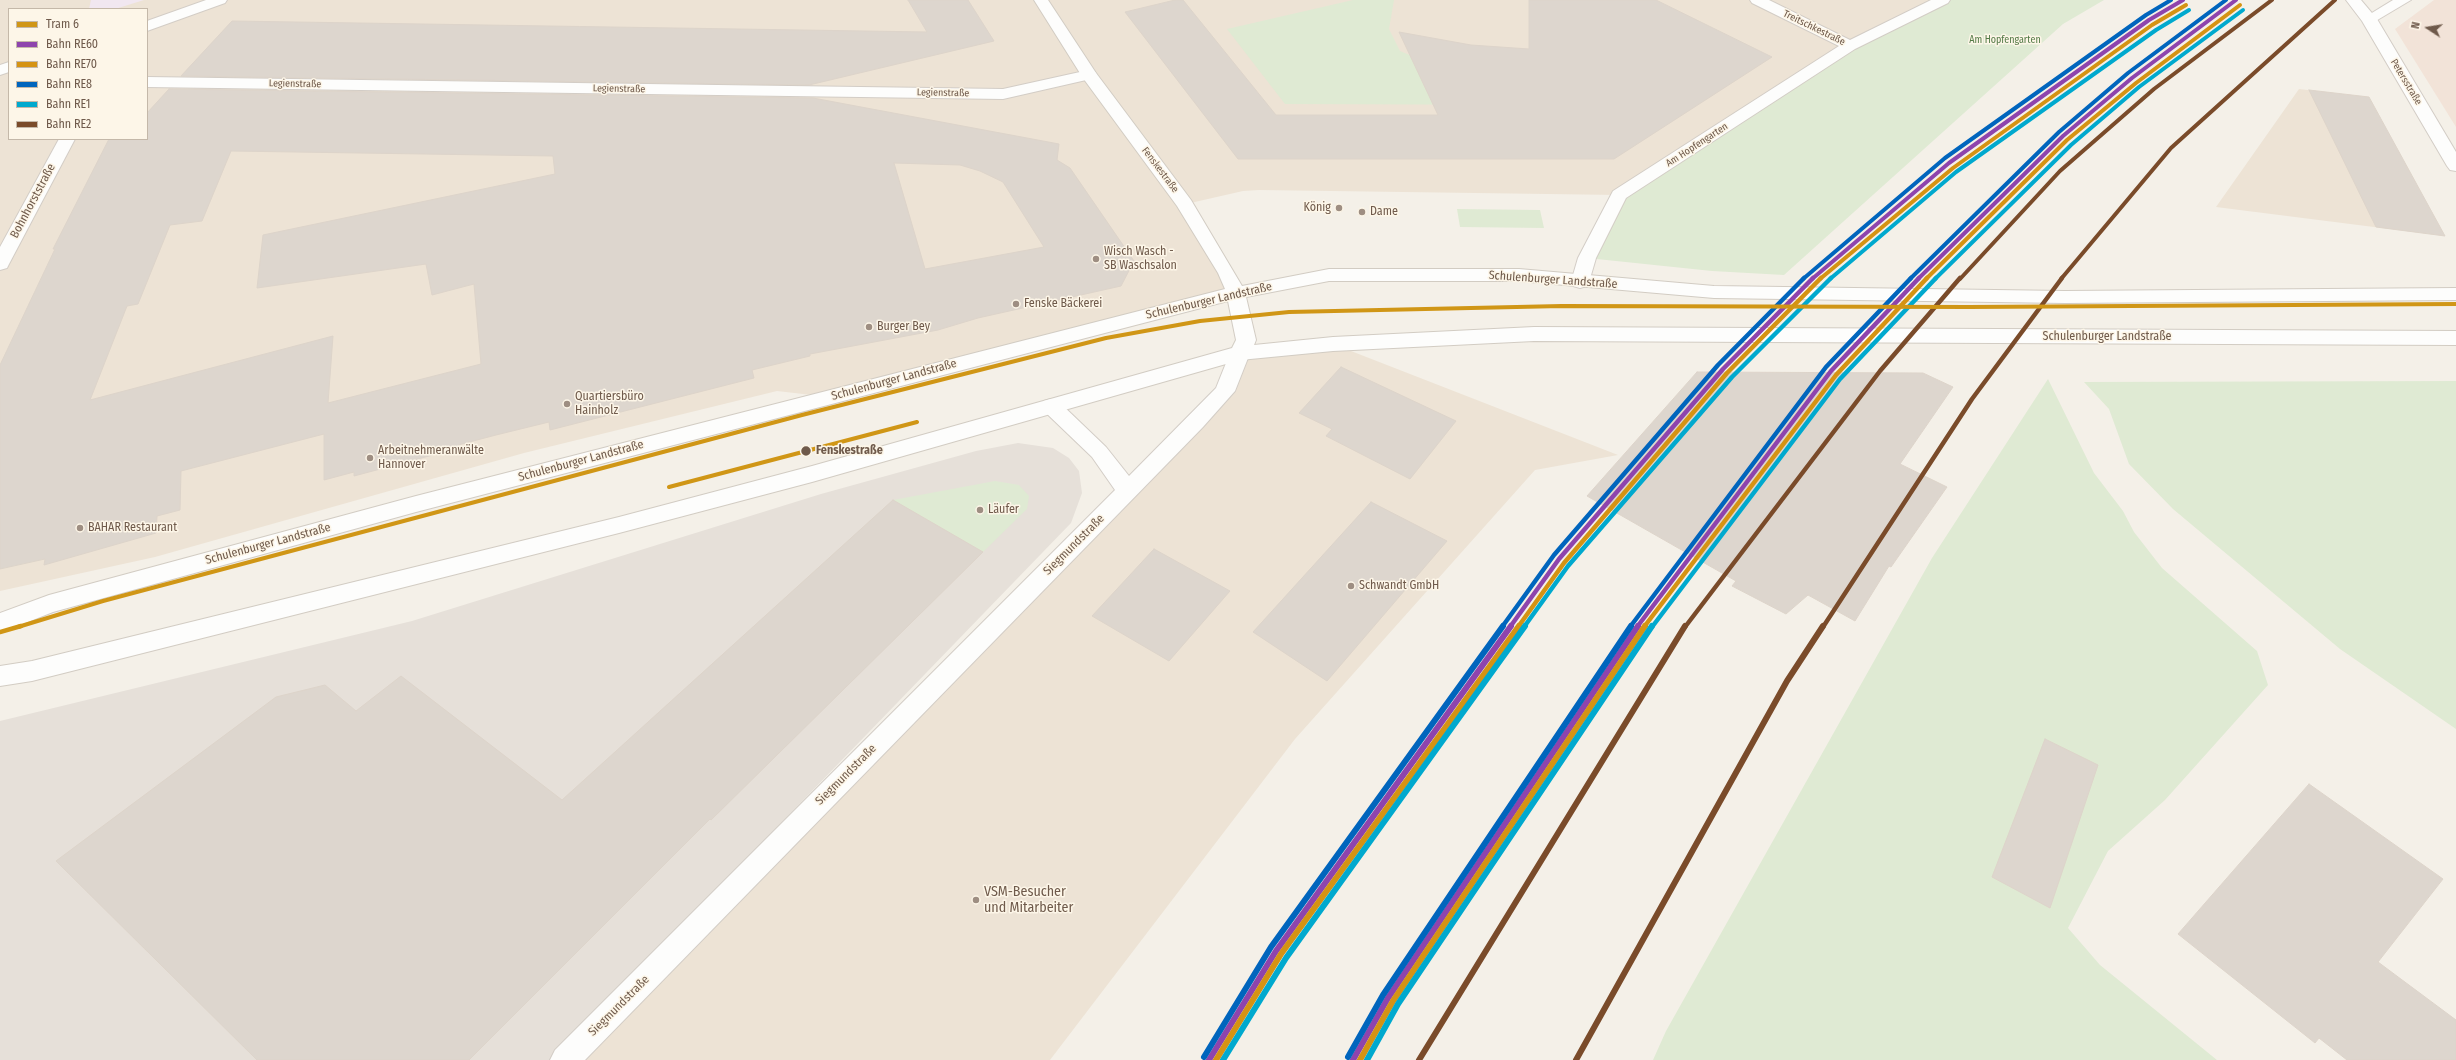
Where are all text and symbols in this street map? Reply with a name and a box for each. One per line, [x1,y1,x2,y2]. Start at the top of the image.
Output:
legend [8,8,148,140]
street label: Treitschkestraße [1781,8,1847,48]
north arrow [2408,8,2448,48]
text: Tram 6 [46,17,79,31]
text: N [2409,21,2423,30]
park label: Am Hopfengarten [1969,34,2041,46]
text: Bahn RE60 [46,37,98,51]
text: Bahn RE70 [46,57,97,71]
street label: Petersstraße [2388,57,2424,107]
text: Bahn RE8 [46,77,92,91]
street label: Legienstraße [269,78,321,90]
street label: Legienstraße [593,83,645,95]
street label: Legienstraße [917,87,969,99]
text: Bahn RE1 [46,97,90,111]
text: Bahn RE2 [46,117,91,131]
street label: Am Hopfengarten [1664,121,1730,169]
street label: Fenskestraße [1139,145,1181,195]
street label: Bohnhorststraße [7,161,59,241]
place label: König [1304,201,1331,215]
marker: König [1334,203,1344,213]
place label: Dame [1370,205,1398,219]
marker: Dame [1357,207,1367,217]
place label: Wisch Wasch - SB Waschsalon [1104,245,1177,273]
marker: Wisch Wasch - SB Waschsalon [1091,254,1101,264]
street label: Schulenburger Landstraße [1488,268,1618,292]
street label: Schulenburger Landstraße [1144,279,1274,323]
place label: Fenske Bäckerei [1024,297,1102,311]
marker: Fenske Bäckerei [1011,299,1021,309]
place label: Burger Bey [877,320,930,334]
marker: Burger Bey [864,322,874,332]
street label: Schulenburger Landstraße [2042,330,2172,344]
street label: Schulenburger Landstraße [830,356,958,404]
place label: Quartiersbüro Hainholz [575,390,644,418]
marker: Quartiersbüro Hainholz [562,399,572,409]
street label: Schulenburger Landstraße [517,437,645,485]
place label: Arbeitnehmeranwälte Hannover [378,444,484,472]
marker: Fenskestraße [799,444,813,458]
place label: Fenskestraße [816,444,883,458]
marker: Arbeitnehmeranwälte Hannover [365,453,375,463]
place label: Läufer [988,503,1019,517]
marker: Läufer [975,505,985,515]
street label: Siegmundstraße [1041,512,1107,578]
street label: Schulenburger Landstraße [204,520,332,568]
place label: BAHAR Restaurant [88,521,177,535]
marker: BAHAR Restaurant [75,523,85,533]
place label: Schwandt GmbH [1359,579,1439,593]
marker: Schwandt GmbH [1346,581,1356,591]
street label: Siegmundstraße [813,742,879,808]
place label: VSM-Besucher und Mitarbeiter [984,884,1073,916]
marker: VSM-Besucher und Mitarbeiter [971,895,981,905]
street label: Siegmundstraße [586,973,652,1039]

